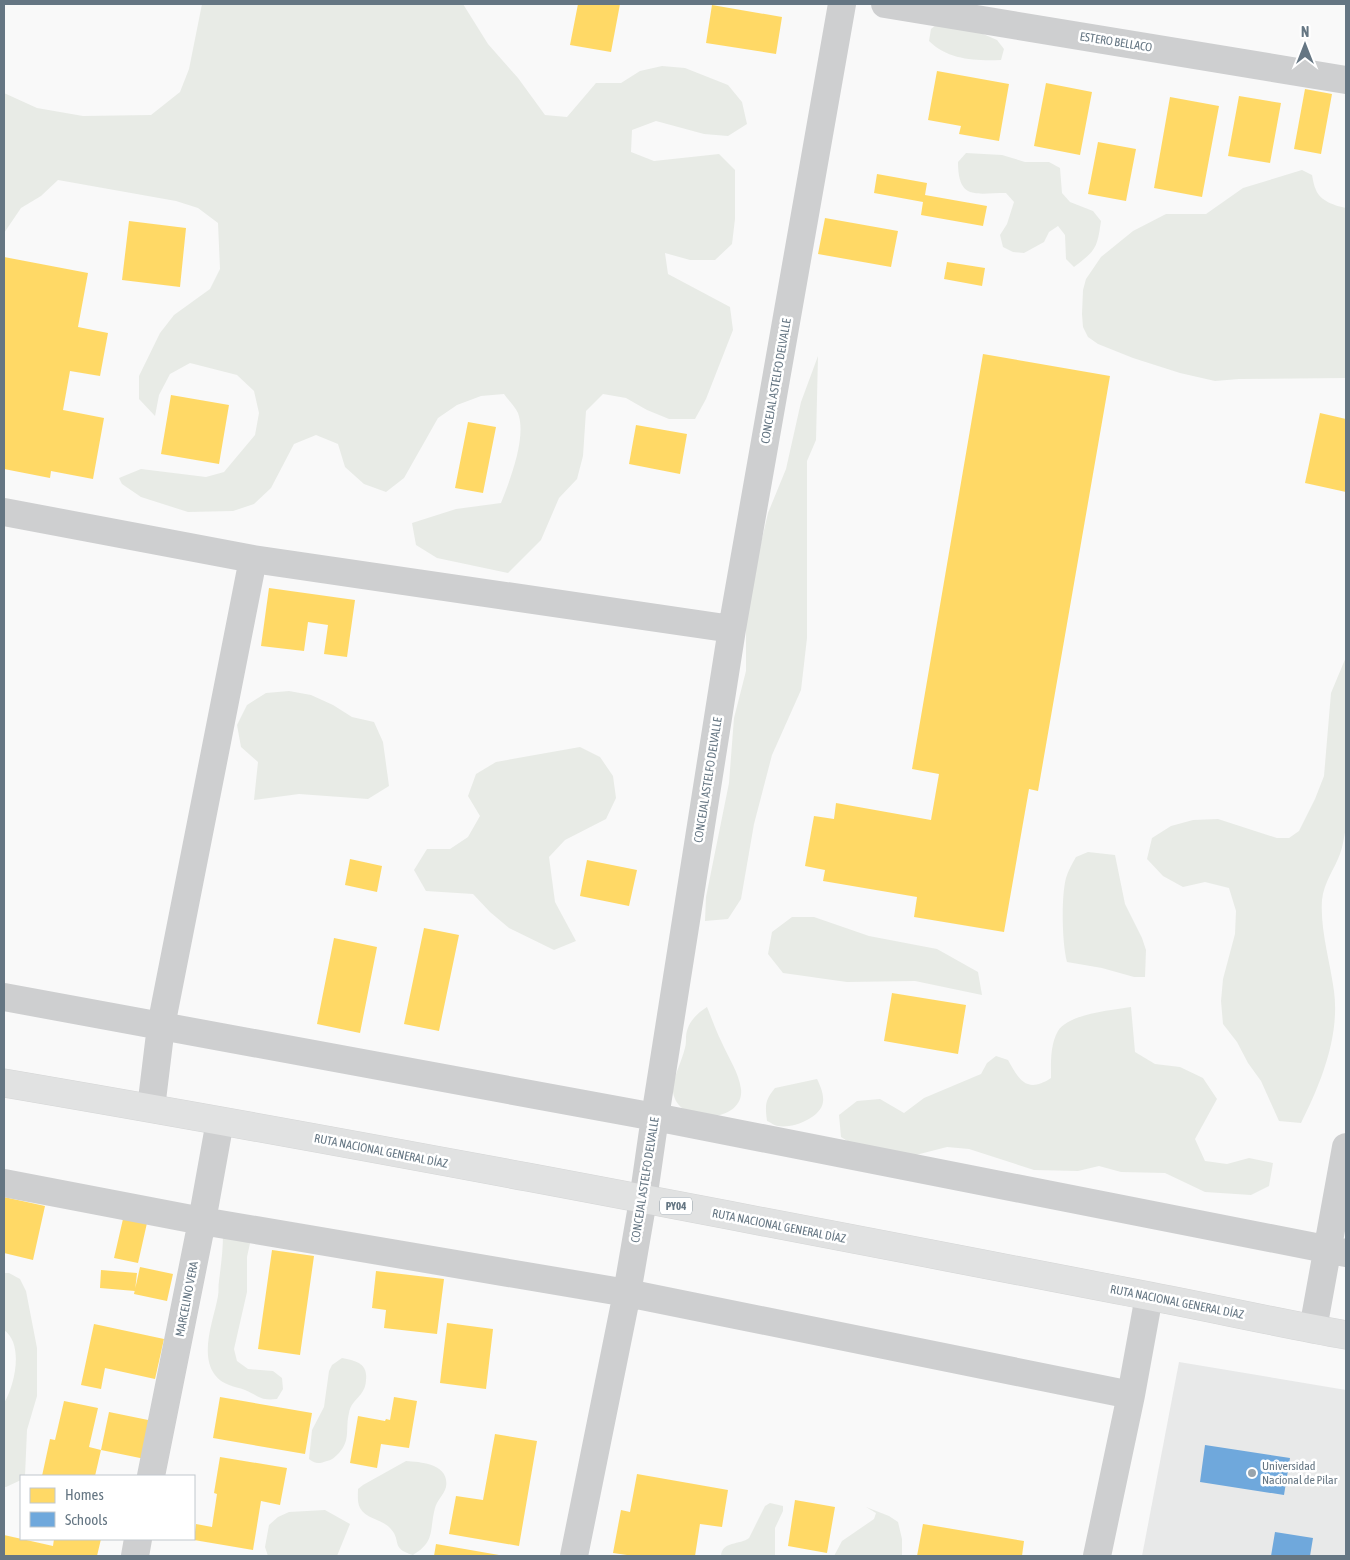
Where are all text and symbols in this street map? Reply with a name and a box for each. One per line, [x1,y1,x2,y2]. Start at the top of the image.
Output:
north arrow [1280,20,1330,70]
text: N [1301,24,1309,40]
street label: ESTERO BELLACO [1079,29,1153,55]
street label: CONCEJAL ASTELFO DELVALLE [758,317,794,445]
street label: CONCEJAL ASTELFO DELVALLE [691,716,725,844]
street label: CONCEJAL ASTELFO DELVALLE [628,1116,662,1244]
street label: RUTA NACIONAL GENERAL DÍAZ [313,1131,450,1171]
road number: PY04 [660,1198,692,1214]
street label: RUTA NACIONAL GENERAL DÍAZ [711,1206,848,1246]
street label: MARCELINO VERA [173,1260,201,1338]
street label: RUTA NACIONAL GENERAL DÍAZ [1109,1282,1246,1322]
place label: Universidad Nacional de Pilar [1262,1459,1338,1487]
marker: Universidad Nacional de Pilar [1246,1467,1258,1479]
legend [20,1475,195,1540]
text: Homes [65,1486,104,1503]
text: Schools [65,1511,108,1528]

